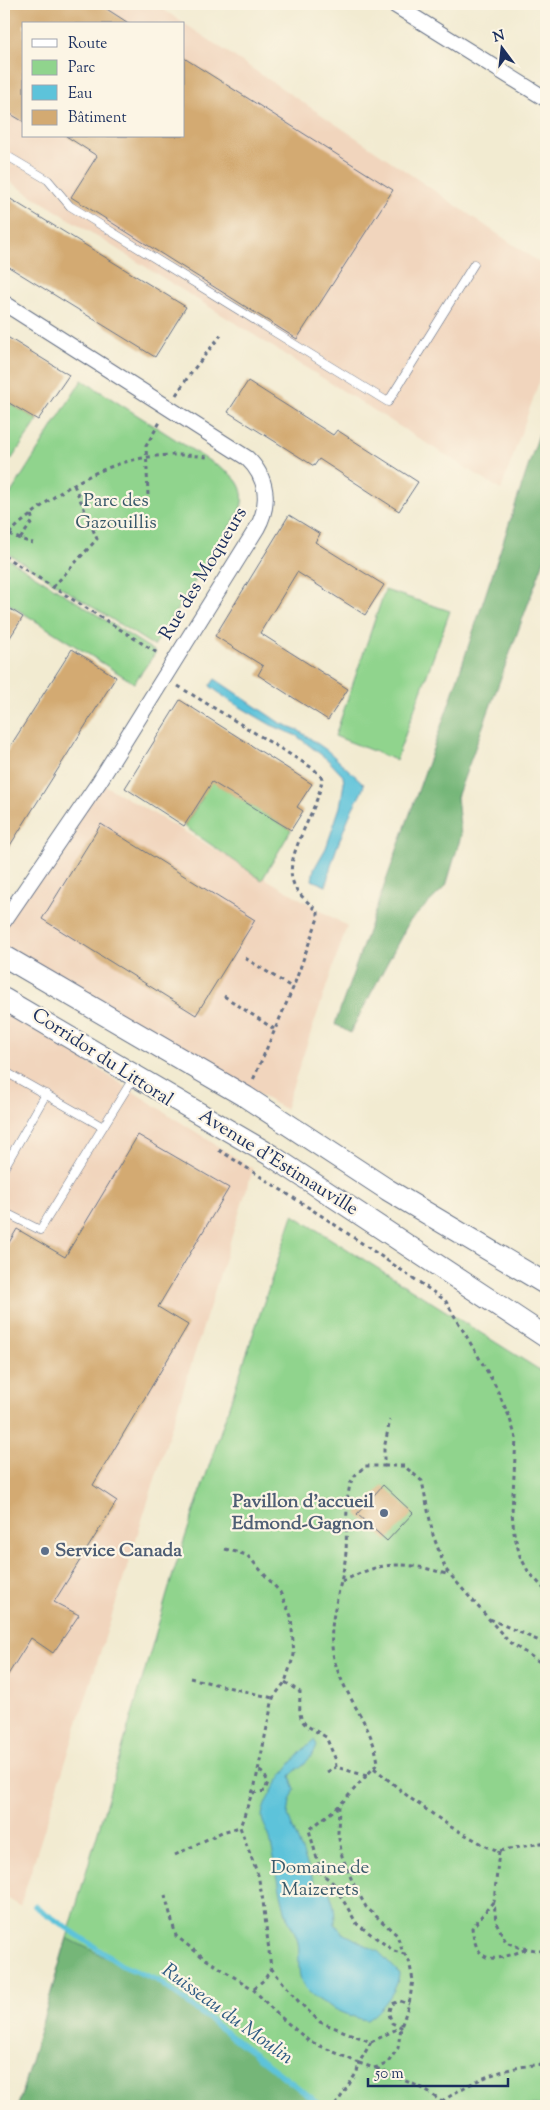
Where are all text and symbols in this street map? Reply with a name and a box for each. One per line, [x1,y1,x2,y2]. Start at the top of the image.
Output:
legend [22,22,185,138]
north arrow [478,22,528,72]
text: N [491,26,507,48]
text: Route [68,34,107,55]
text: Parc [68,58,96,79]
text: Eau [68,84,93,105]
text: Bâtiment [68,108,127,129]
park label: Parc des Gazouillis [75,488,157,537]
street label: Rue des Moqueurs [153,502,255,646]
street label: Corridor du Littoral [26,1002,178,1114]
street label: Avenue d'Estimauville [193,1103,363,1223]
place label: Pavillon d'accueil Edmond-Gagnon [232,1489,375,1538]
marker: Pavillon d'accueil Edmond-Gagnon [378,1507,390,1519]
place label: Service Canada [55,1538,182,1565]
marker: Service Canada [39,1545,51,1557]
park label: Domaine de Maizerets [271,1855,369,1904]
water label: Ruisseau du Moulin [155,1957,299,2073]
scale bar [368,2055,508,2087]
text: 50 m [374,2064,404,2085]

